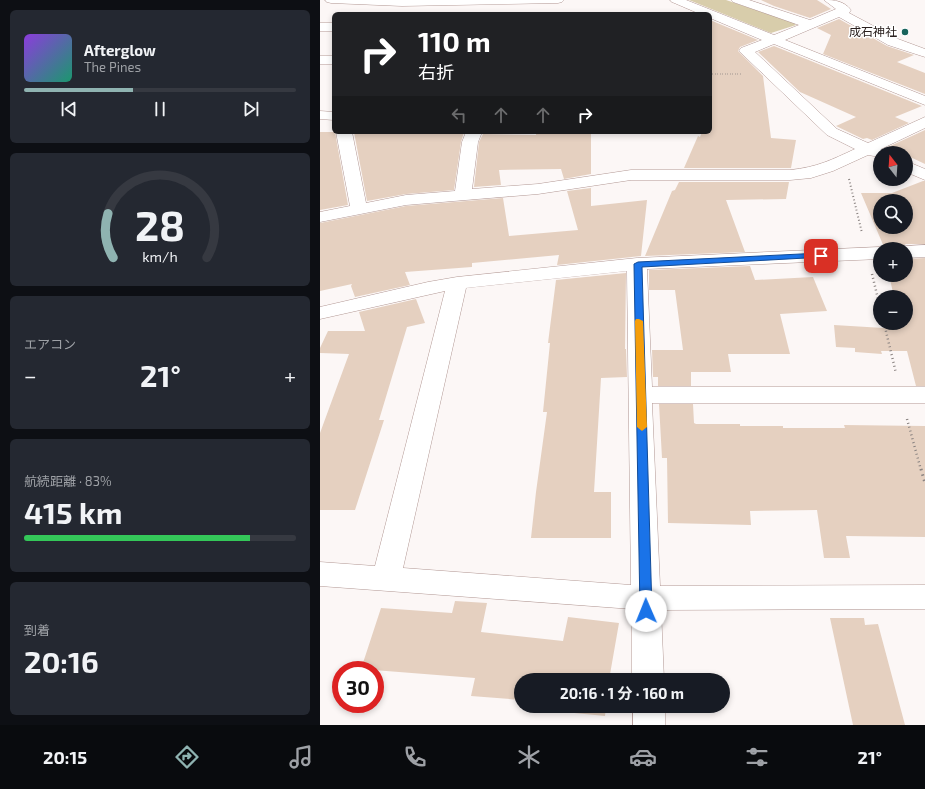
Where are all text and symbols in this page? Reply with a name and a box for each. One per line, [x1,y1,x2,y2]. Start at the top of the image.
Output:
text: 110 m [418,24,491,58]
place label: 成石神社 [849,24,897,38]
marker: 成石神社 [900,27,910,37]
icon: right [352,28,404,80]
text: Afterglow [84,41,156,59]
text: The Pines [84,59,141,75]
text: 右折 [418,61,454,83]
icon: previous [58,98,80,120]
icon: pause [149,98,171,120]
icon: next [240,98,262,120]
icon: left [448,104,470,126]
icon: ahead [490,104,512,126]
icon: ahead [532,104,554,126]
icon: right [574,104,596,126]
north arrow [873,146,913,186]
map controls [873,146,913,330]
button: search [873,194,913,234]
text: 28 [135,198,185,248]
pin [804,239,838,273]
button: + [873,242,913,282]
icon: arrive [810,245,832,267]
text: km/h [142,247,178,264]
button: − [873,290,913,330]
text: エアコン [24,336,76,352]
text: 21° [140,357,181,393]
text: − [24,362,37,388]
text: + [284,362,296,388]
text: 航続距離 · 83% [24,473,112,489]
text: 415 km [24,494,122,530]
position arrow [625,590,667,632]
text: 到着 [24,622,50,638]
text: 20:16 [24,643,99,679]
speed limit sign: 30 [332,661,384,713]
text: 20:16 · 1 分 · 160 m [560,684,684,702]
icon: directions [173,743,201,771]
icon: music [287,743,315,771]
icon: phone [401,743,429,771]
icon: climate [515,743,543,771]
icon: car [629,743,657,771]
icon: filters [743,743,771,771]
text: 20:15 [43,746,87,768]
text: 21° [858,746,882,768]

